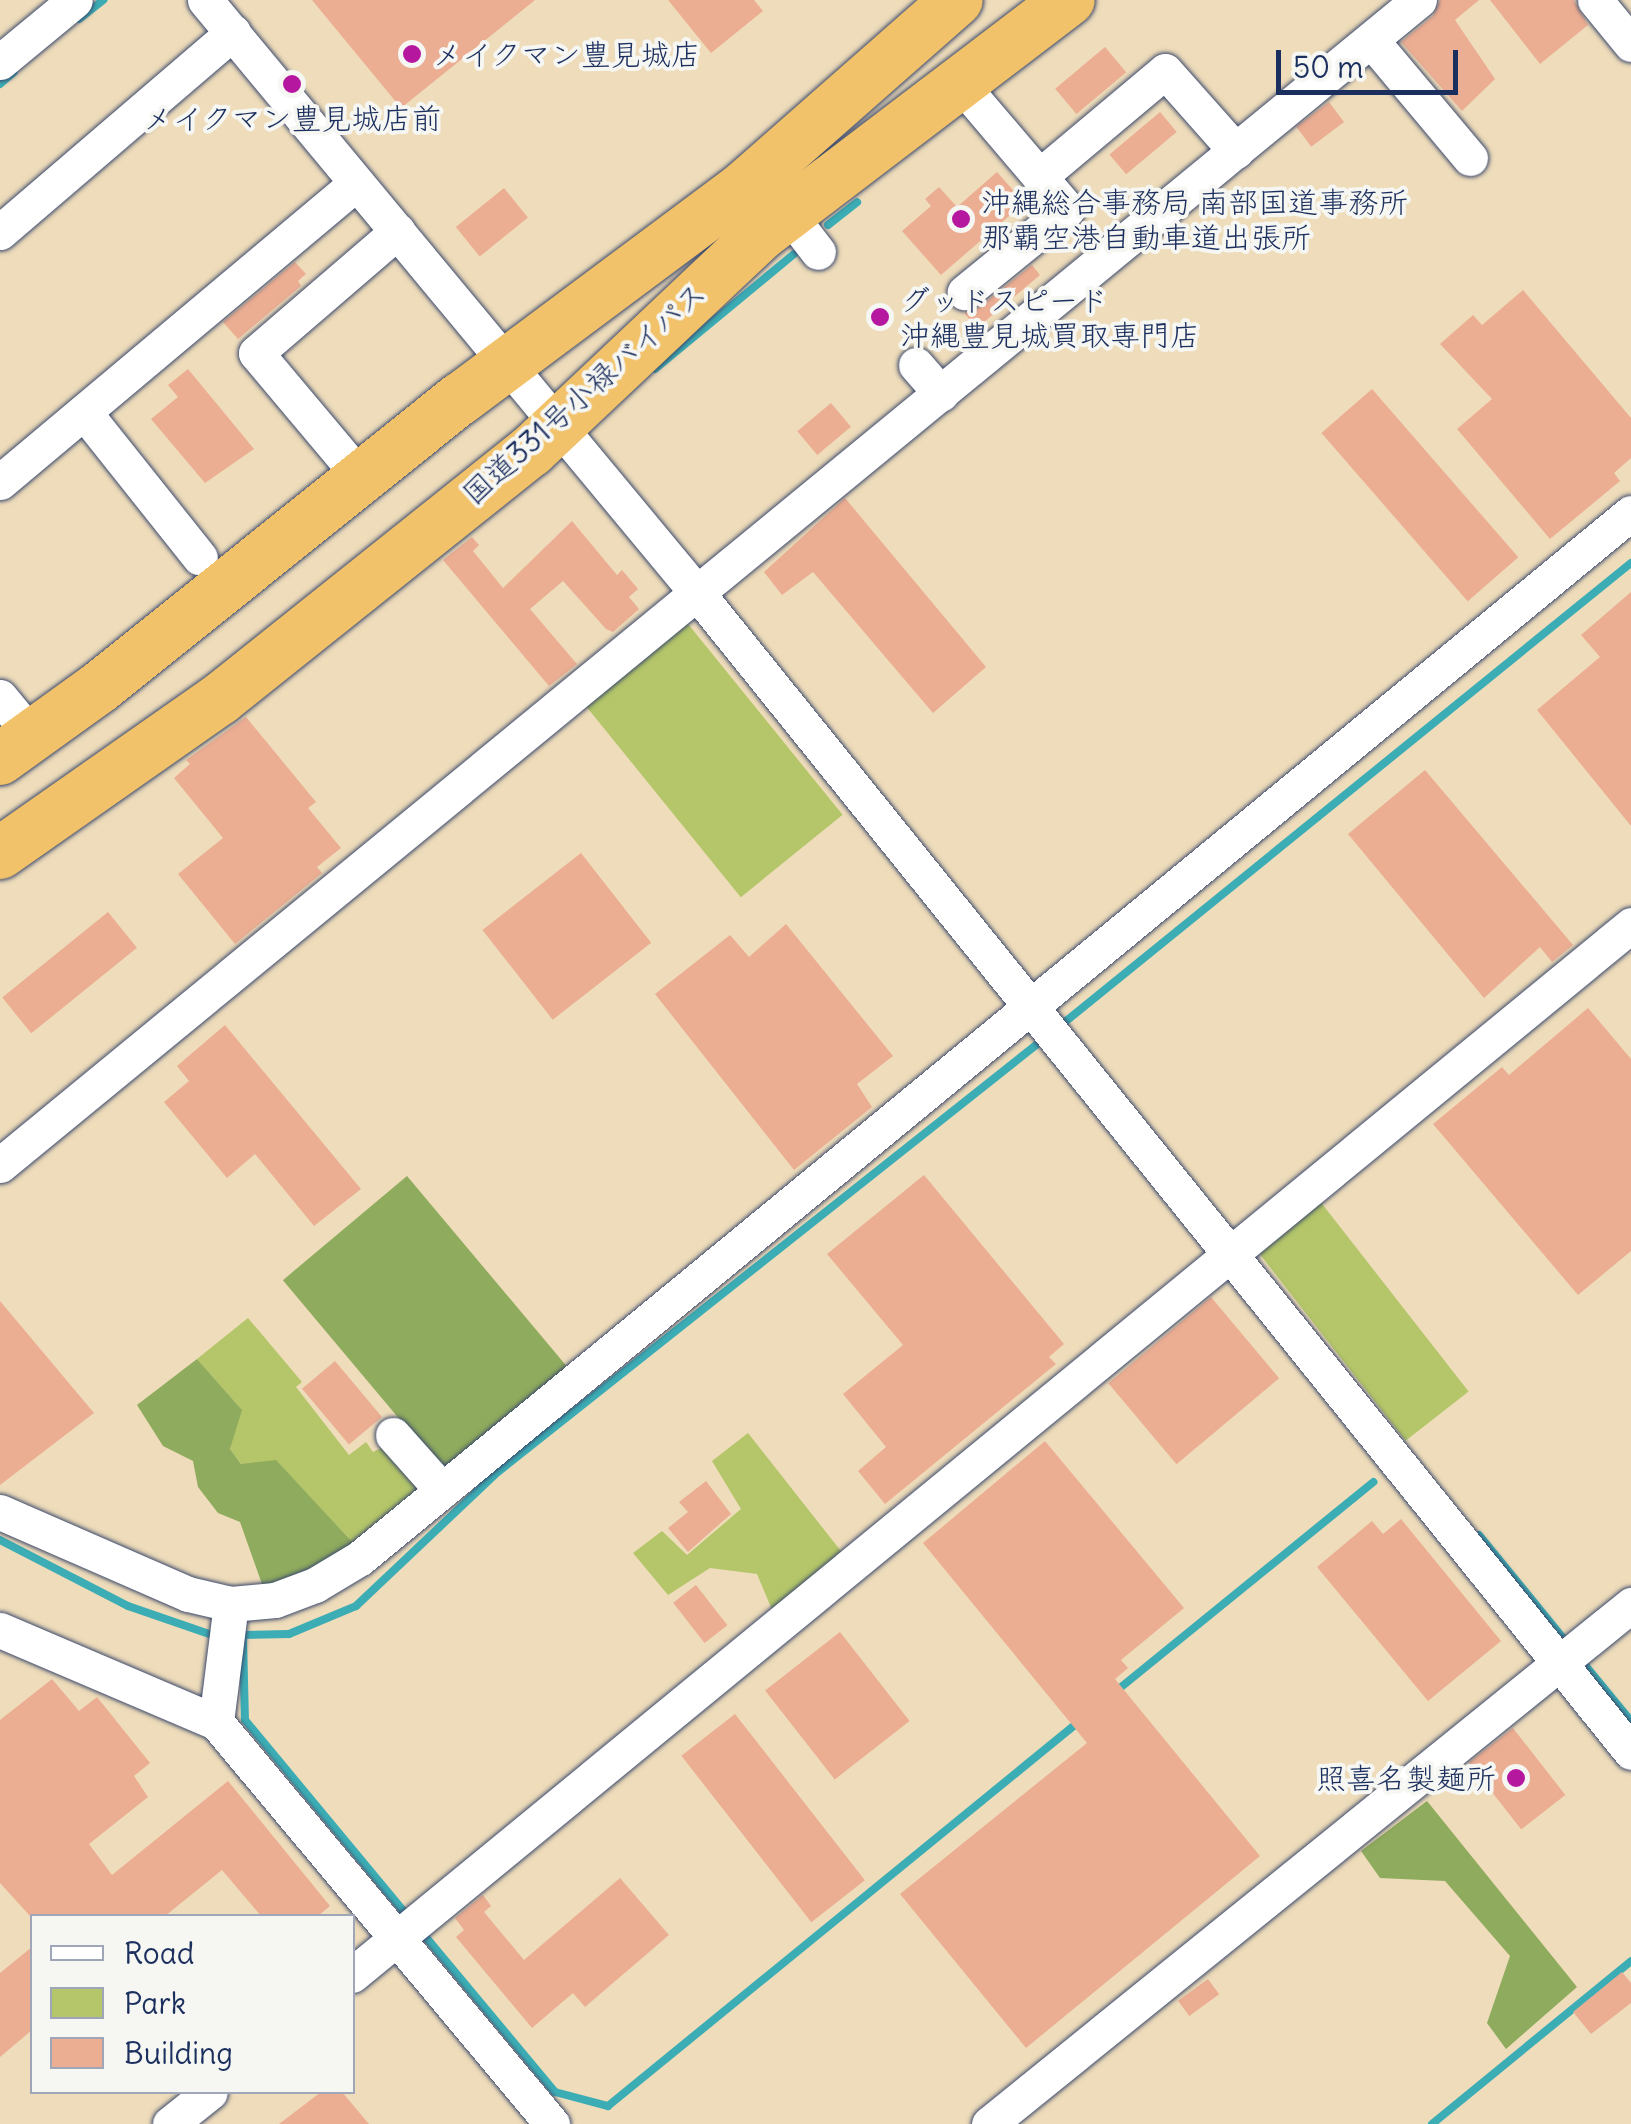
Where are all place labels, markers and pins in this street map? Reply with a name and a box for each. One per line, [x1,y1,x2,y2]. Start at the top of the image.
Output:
place label: メイクマン豊見城店 [432,36,702,72]
marker: メイクマン豊見城店 [401,43,423,65]
marker: メイクマン豊見城店前 [281,73,303,95]
place label: メイクマン豊見城店前 [142,100,442,136]
place label: 沖縄総合事務局 南部国道事務所 那覇空港自動車道出張所 [981,184,1408,254]
marker: 沖縄総合事務局 南部国道事務所 那覇空港自動車道出張所 [950,208,972,230]
place label: グッドスピード 沖縄豊見城買取専門店 [900,282,1200,352]
marker: グッドスピード 沖縄豊見城買取専門店 [869,306,891,328]
place label: 照喜名製麺所 [1316,1760,1496,1796]
marker: 照喜名製麺所 [1505,1767,1527,1789]

